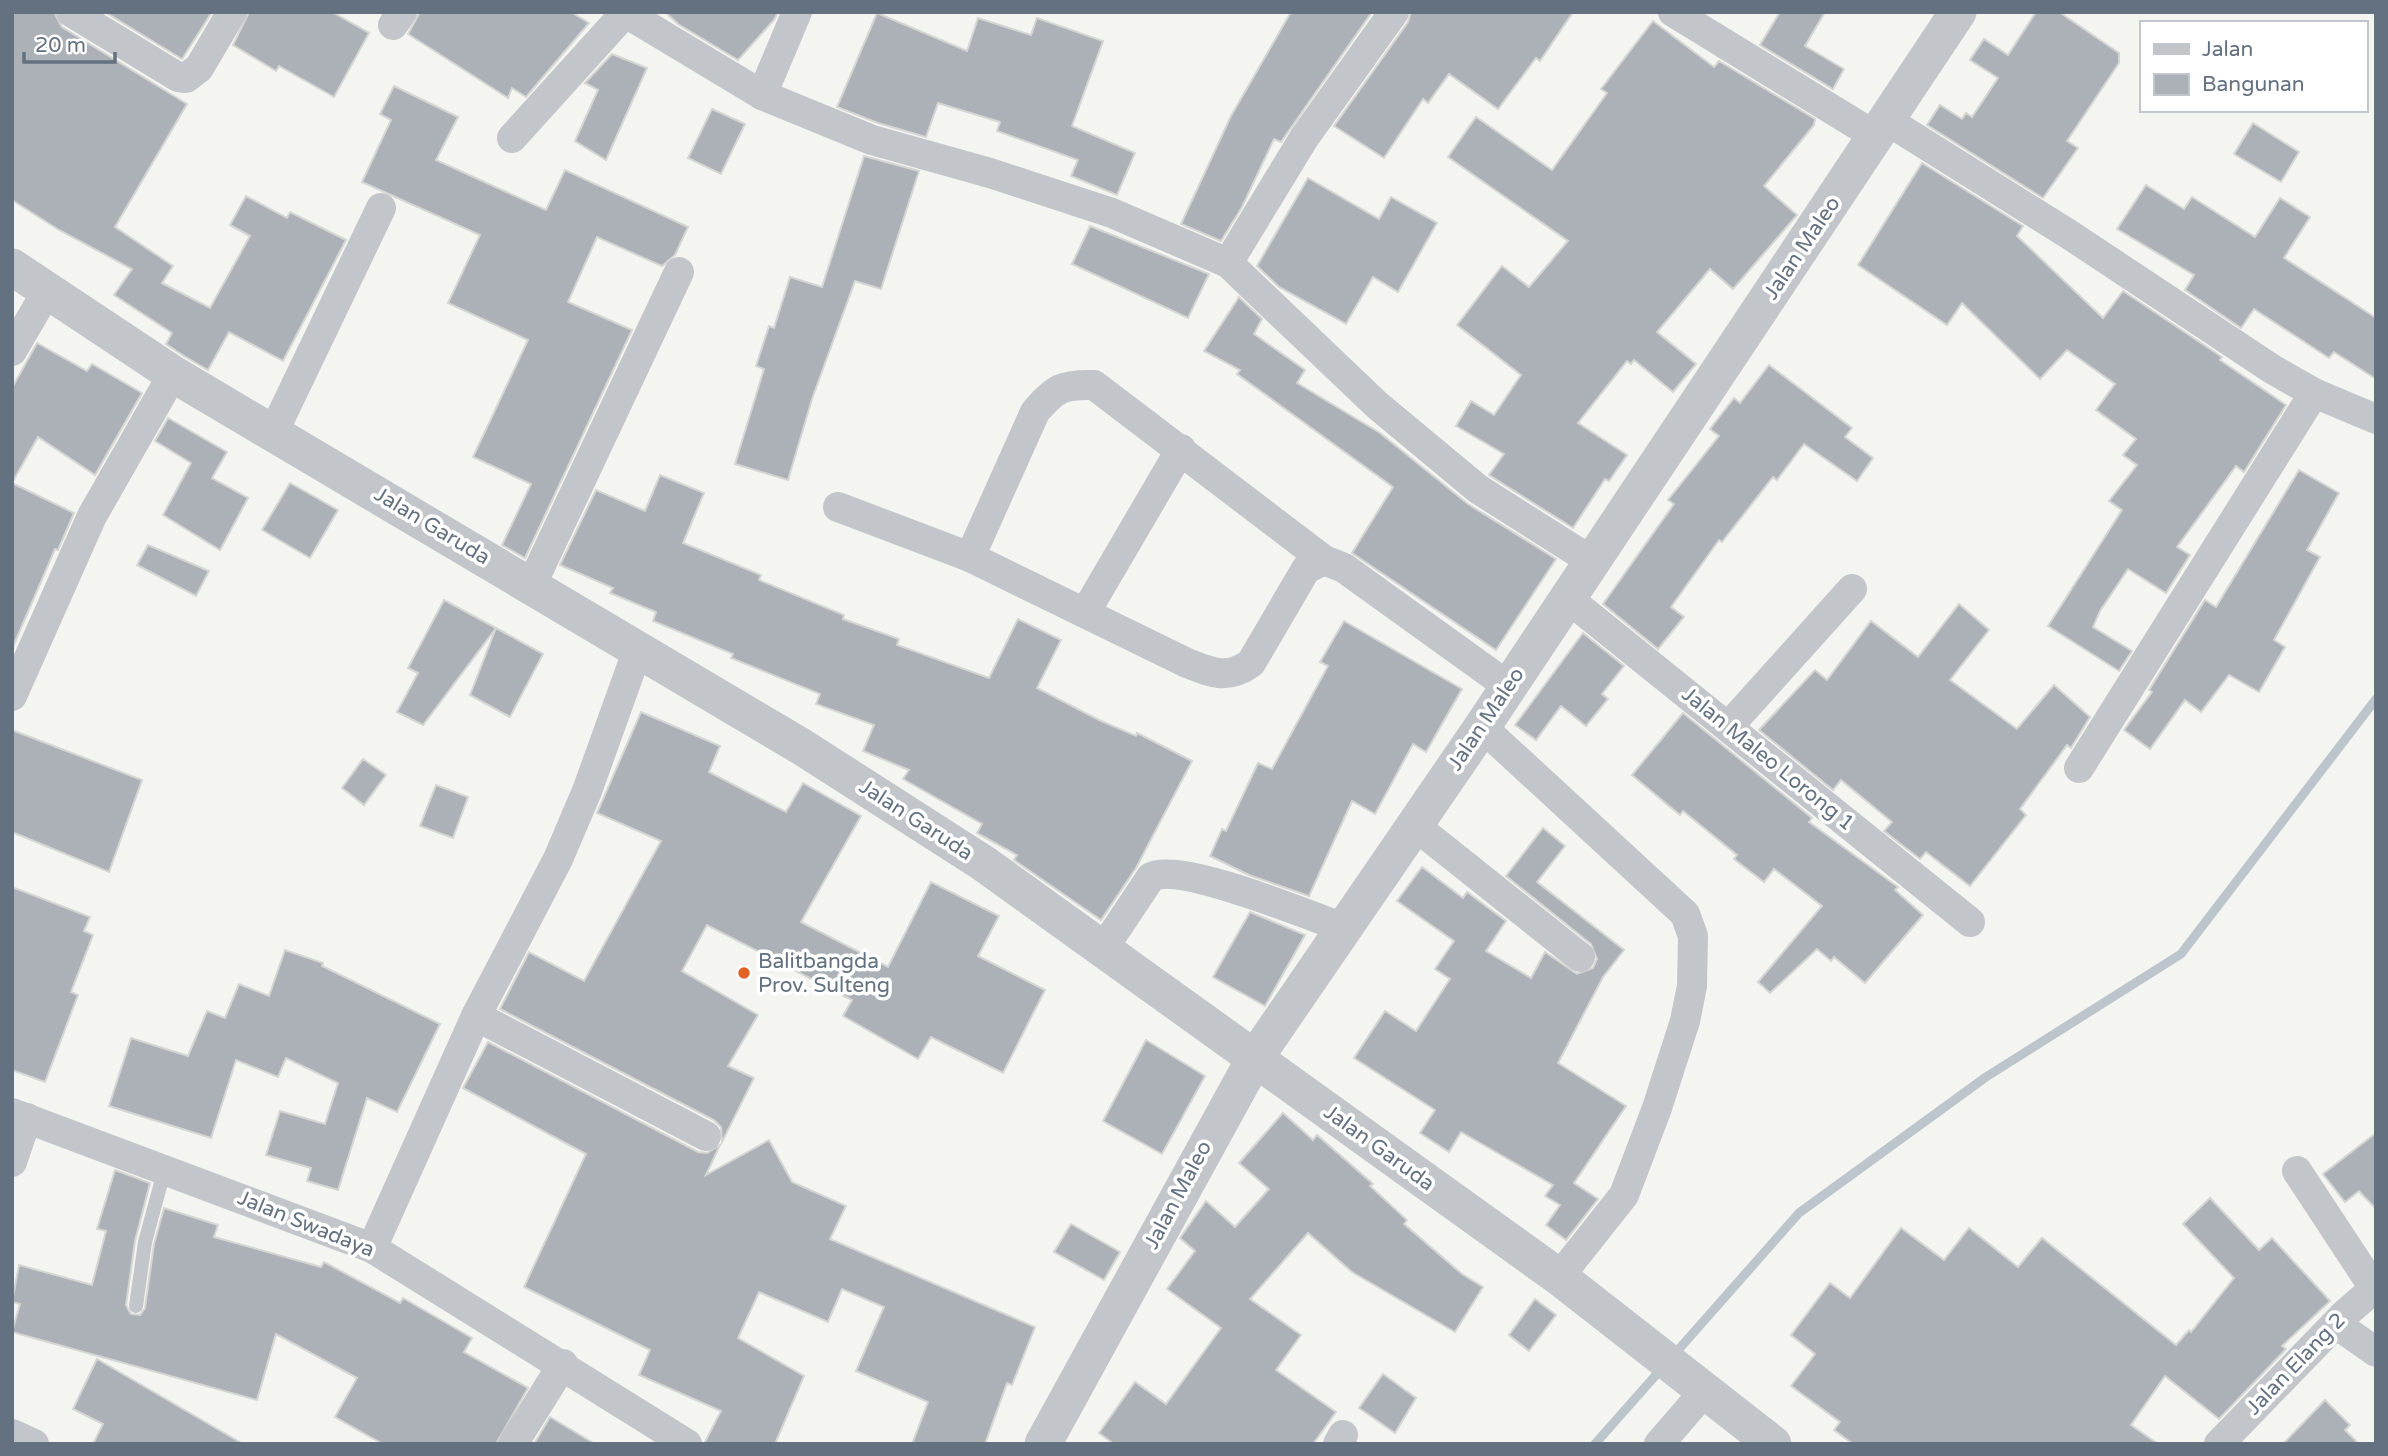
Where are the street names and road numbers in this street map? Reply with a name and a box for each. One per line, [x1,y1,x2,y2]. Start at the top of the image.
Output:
street label: Jalan Maleo [1758,192,1846,304]
street label: Jalan Garuda [370,482,494,570]
street label: Jalan Maleo [1442,663,1530,775]
street label: Jalan Maleo Lorong 1 [1677,682,1859,836]
street label: Jalan Garuda [854,774,978,866]
street label: Jalan Garuda [1319,1100,1439,1196]
street label: Jalan Maleo [1139,1137,1217,1253]
street label: Jalan Swadaya [234,1185,378,1263]
street label: Jalan Elang 2 [2241,1308,2351,1420]

